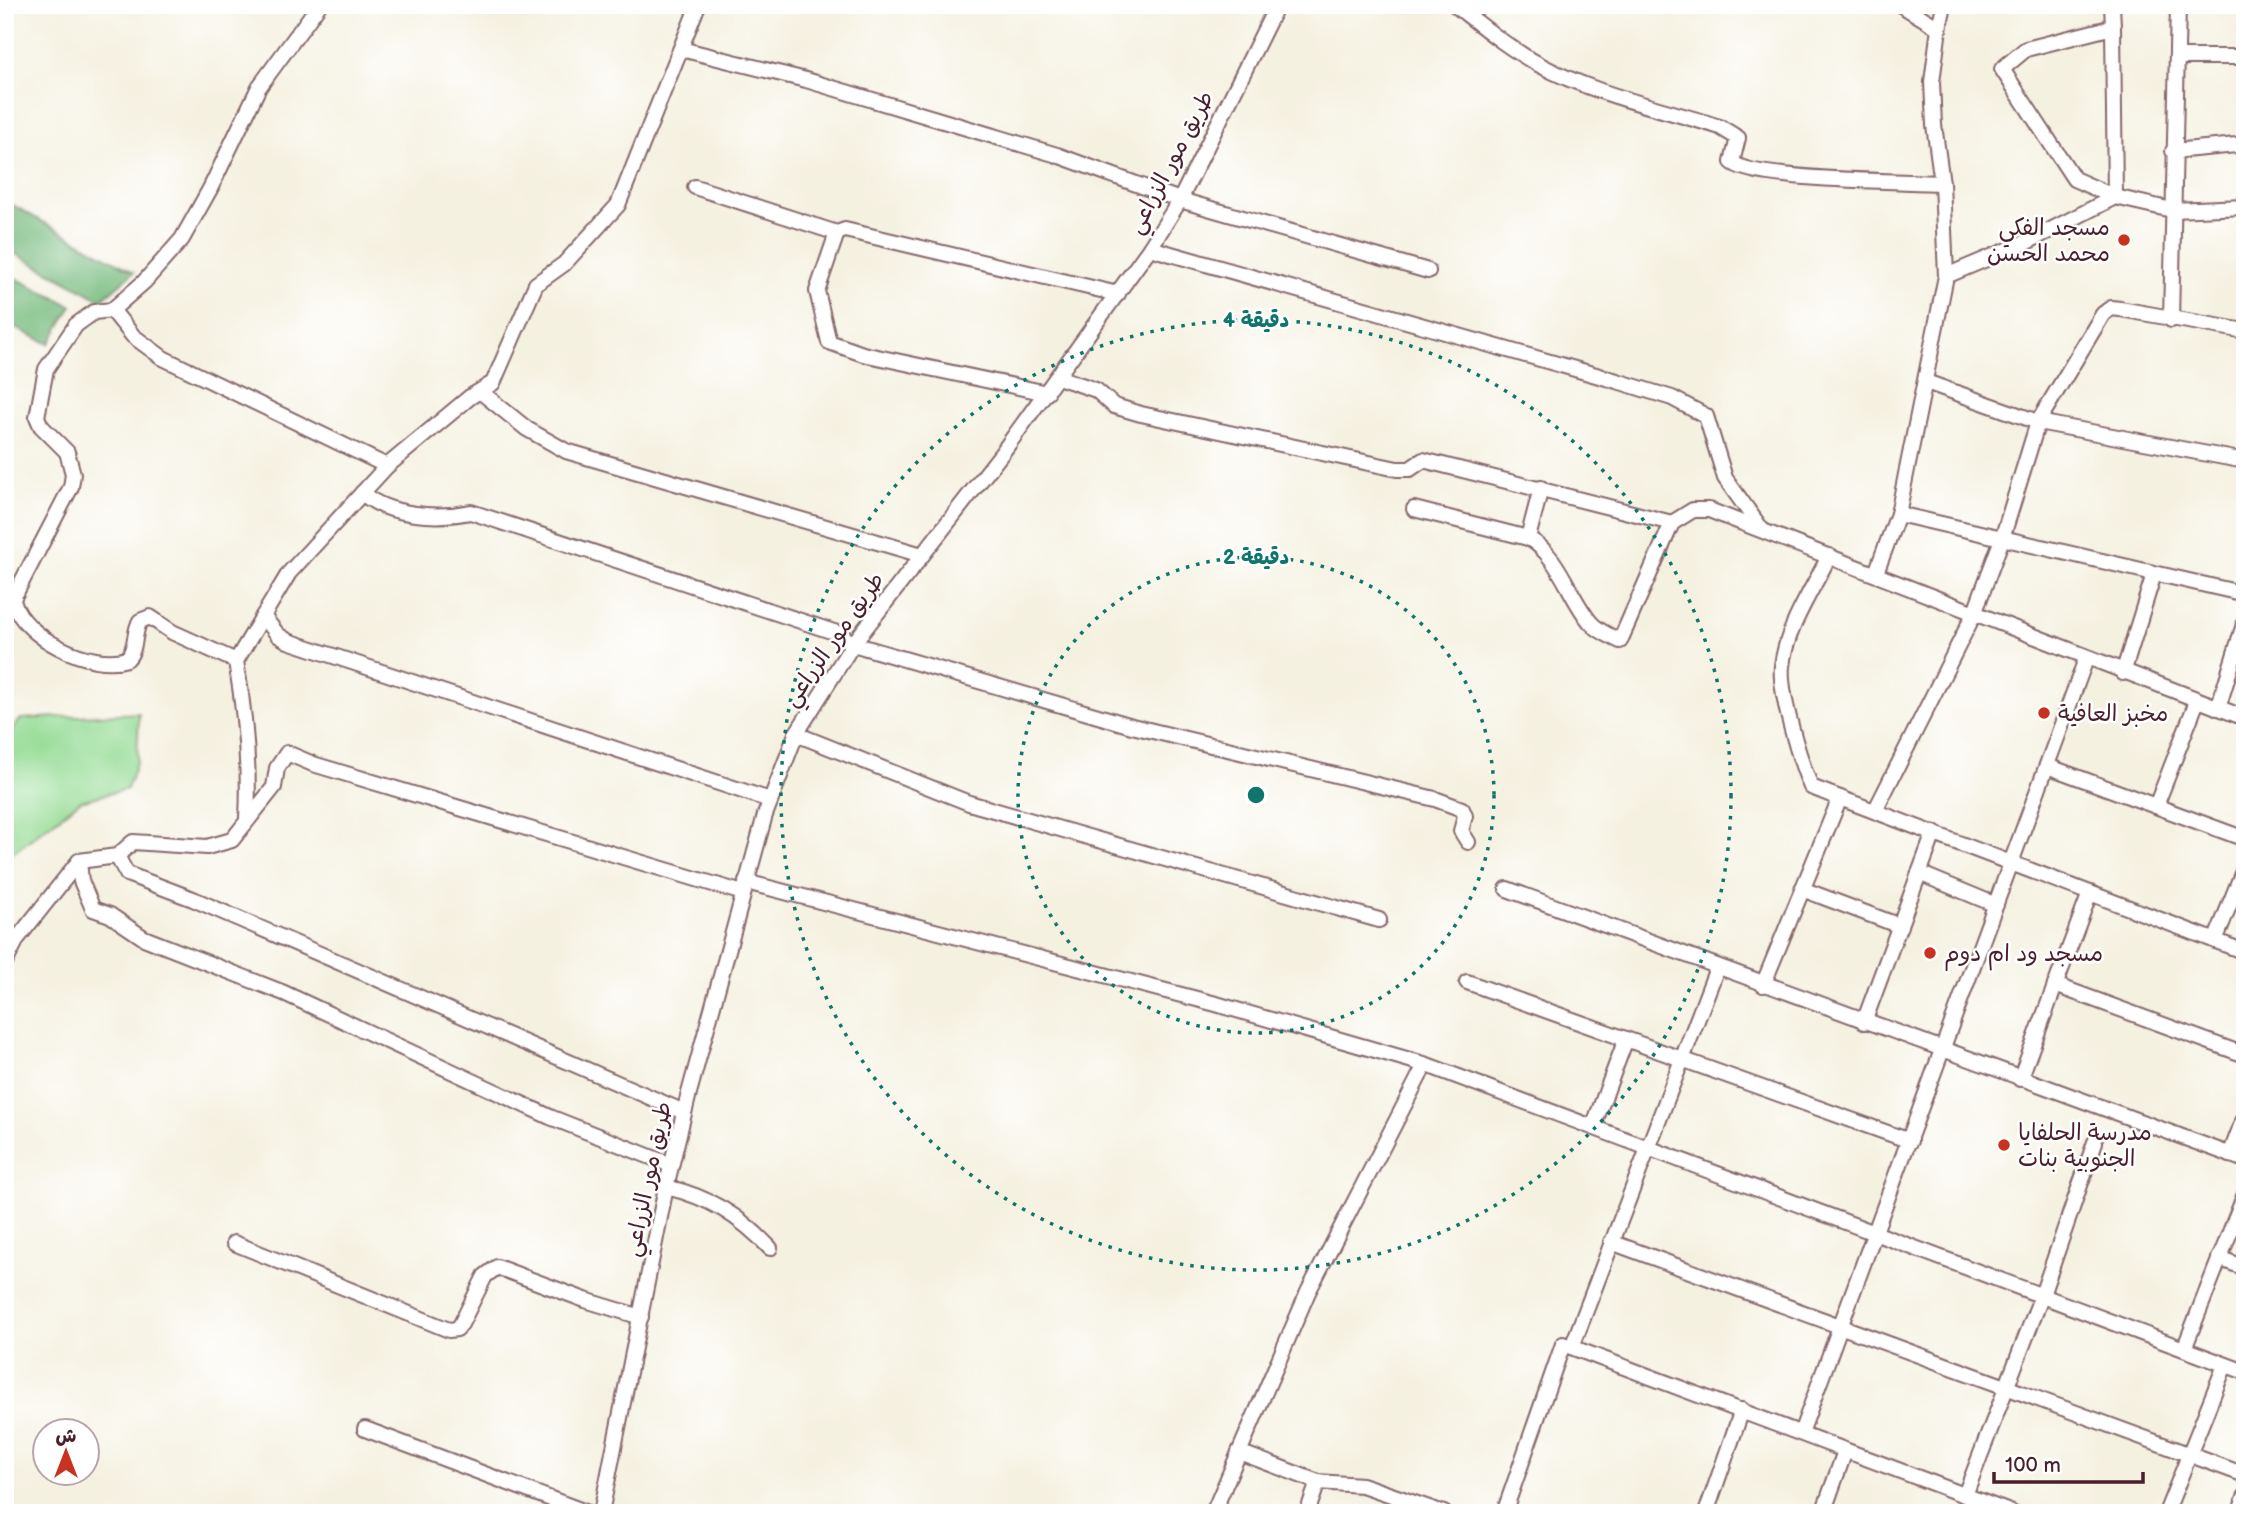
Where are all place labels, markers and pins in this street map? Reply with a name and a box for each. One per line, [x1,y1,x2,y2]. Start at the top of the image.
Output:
place label: مسجد الفكي محمد الحسن [1987,214,2110,268]
marker: مسجد الفكي محمد الحسن [2116,232,2132,248]
place label: مخبز العافية [2058,700,2168,728]
marker: مخبز العافية [2036,705,2052,721]
centre of rings [1244,783,1268,807]
place label: مسجد ود ام دوم [1944,940,2103,971]
marker: مسجد ود ام دوم [1922,945,1938,961]
place label: مدرسة الحلفايا الجنوبية بنات [2018,1119,2152,1173]
marker: مدرسة الحلفايا الجنوبية بنات [1996,1137,2012,1153]

